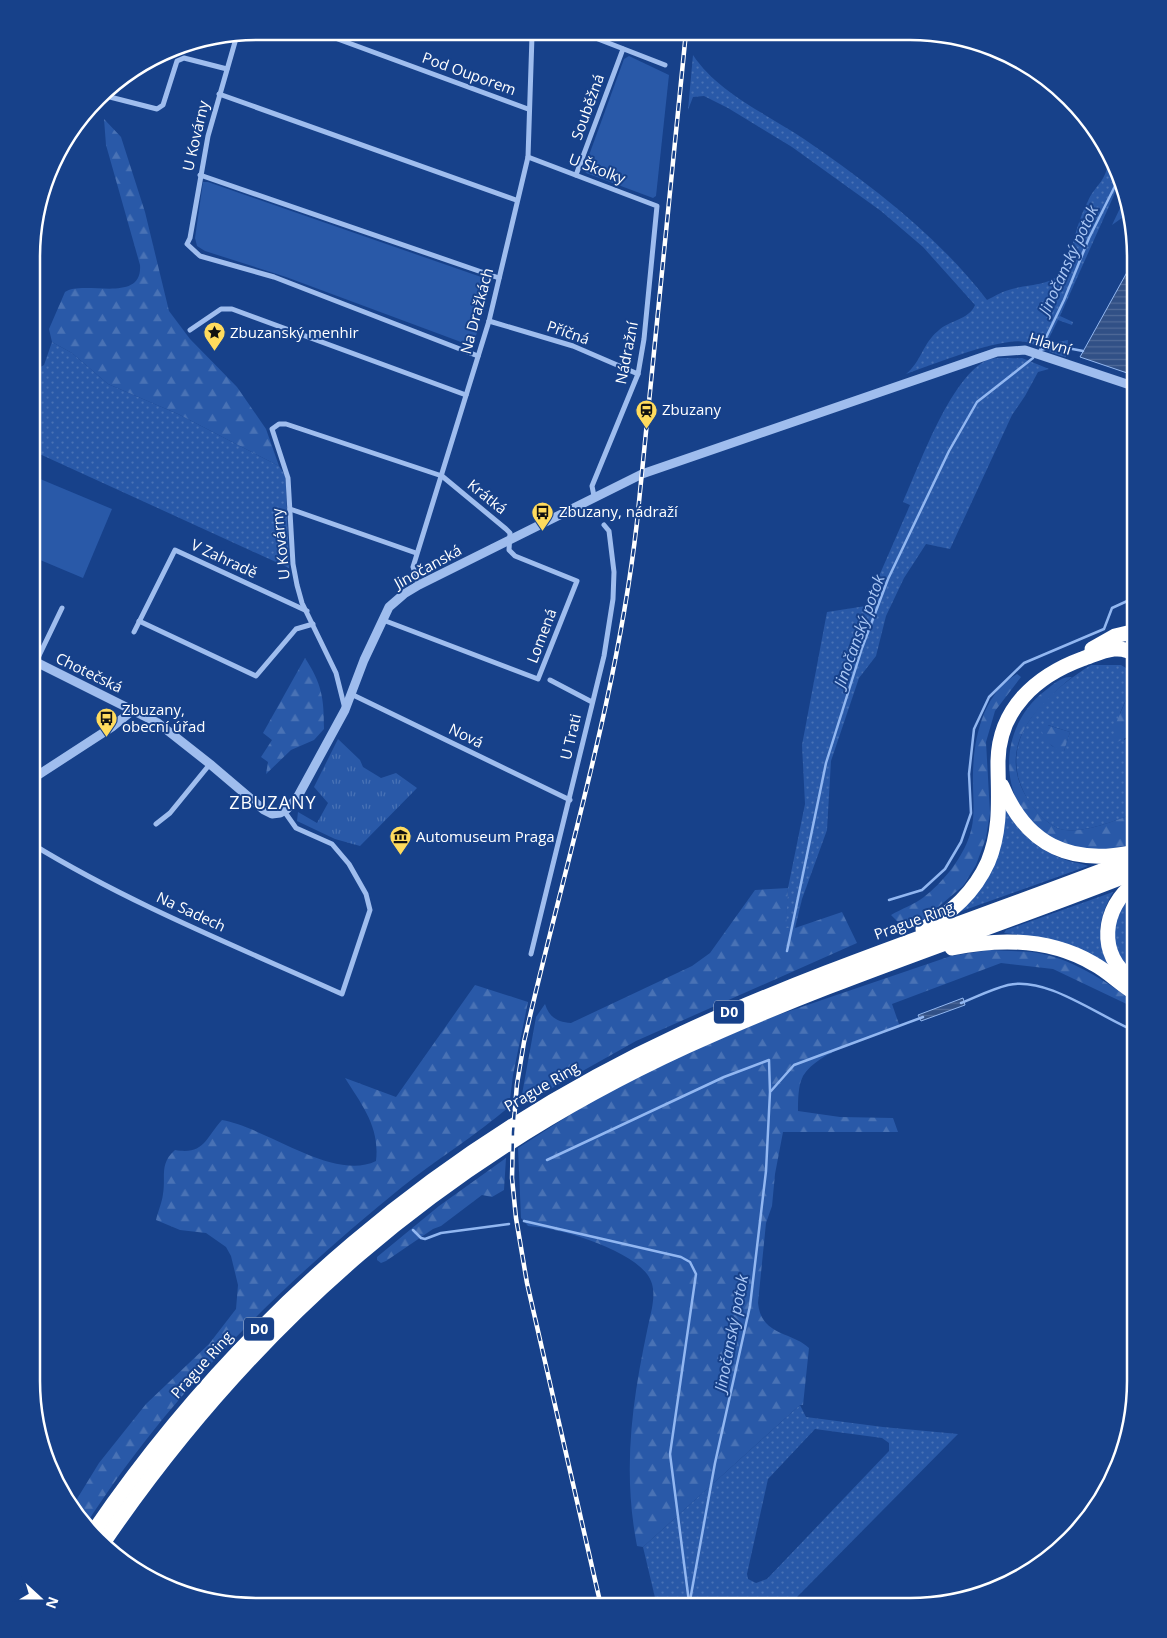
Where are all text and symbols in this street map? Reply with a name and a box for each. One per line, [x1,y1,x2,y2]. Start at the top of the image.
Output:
street label: Pod Ouporem [420,47,519,99]
street label: Souběžná [566,71,608,142]
street label: U Kovárny [177,98,213,173]
street label: U Školky [566,148,629,188]
water label: Jinočanský potok [1032,201,1104,321]
street label: Na Dražkách [455,265,497,356]
street label: Příčná [544,315,592,349]
street label: Nádražní [610,319,642,386]
place icon: Zbuzanský menhir [202,321,226,352]
place label: Zbuzanský menhir [230,322,359,342]
street label: Hlavní [1026,327,1075,359]
station icon: Zbuzany [634,398,658,429]
place label: Zbuzany [662,399,722,419]
street label: Krátká [464,474,511,518]
bus stop icon: Zbuzany, nádraží [531,500,555,531]
place label: Zbuzany, nádraží [559,501,679,521]
street label: U Kovárny [266,507,294,581]
street label: V Zahradě [188,534,261,582]
street label: Jinočanská [389,539,465,594]
water label: Jinočanský potok [827,570,890,693]
street label: Lomená [522,606,561,666]
street label: Chotečská [53,647,126,697]
place label: Zbuzany, obecní úřad [122,699,206,736]
bus stop icon: Zbuzany, obecní úřad [94,707,118,738]
street label: U Trati [555,712,585,762]
street label: Nová [446,718,487,752]
district label: ZBUZANY [229,790,317,814]
museum icon: Automuseum Praga [388,825,412,856]
place label: Automuseum Praga [416,826,555,846]
street label: Na Sadech [154,886,229,936]
street label: Prague Ring [871,896,956,944]
road number: D0 [714,1000,744,1024]
street label: Prague Ring [500,1057,583,1116]
water label: Jinočanský potok [708,1271,753,1396]
road number: D0 [244,1318,274,1340]
street label: Prague Ring [166,1327,237,1402]
north arrow [15,1573,65,1623]
text: N [42,1594,64,1612]

